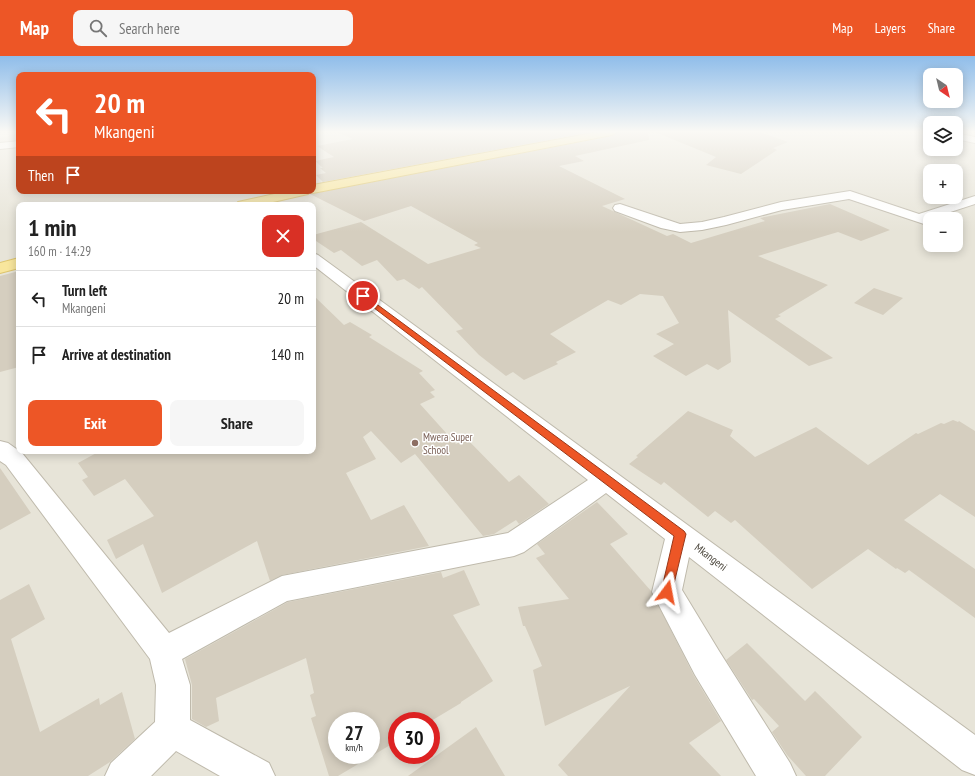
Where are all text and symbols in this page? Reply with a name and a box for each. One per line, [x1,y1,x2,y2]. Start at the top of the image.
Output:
search box [73,10,353,46]
text: Map [20,16,49,40]
icon: search [87,17,109,39]
text: Search here [119,19,180,38]
text: Map [832,19,853,37]
text: Layers [875,19,906,37]
text: Share [928,19,955,37]
north arrow [923,68,963,108]
map controls [923,68,963,252]
text: 20 m [94,84,145,121]
icon: left [28,88,80,140]
button: layers [923,116,963,156]
text: Mkangeni [94,120,155,143]
icon: arrive [62,164,84,186]
button: + [923,164,963,204]
text: Then [28,166,54,185]
text: 1 min [28,212,76,243]
button: − [923,212,963,252]
button: close [262,215,304,257]
text: 160 m · 14:29 [28,243,91,260]
pin [346,279,380,313]
text: Turn left [62,281,107,300]
icon: arrive [352,285,374,307]
icon: left [28,288,50,310]
text: 20 m [278,289,304,308]
text: Mkangeni [62,300,106,317]
icon: arrive [28,344,50,366]
text: Arrive at destination [62,345,171,364]
text: 140 m [271,345,304,364]
button: Exit [28,400,162,446]
button: Share [170,400,304,446]
place label: Mwera Super School [423,430,473,457]
marker: Mwera Super School [410,438,420,448]
street label: Mkangeni [692,540,730,574]
position arrow [646,571,688,613]
speed limit sign: 30 [388,712,440,764]
text: 27 [344,720,364,746]
text: km/h [345,741,363,754]

